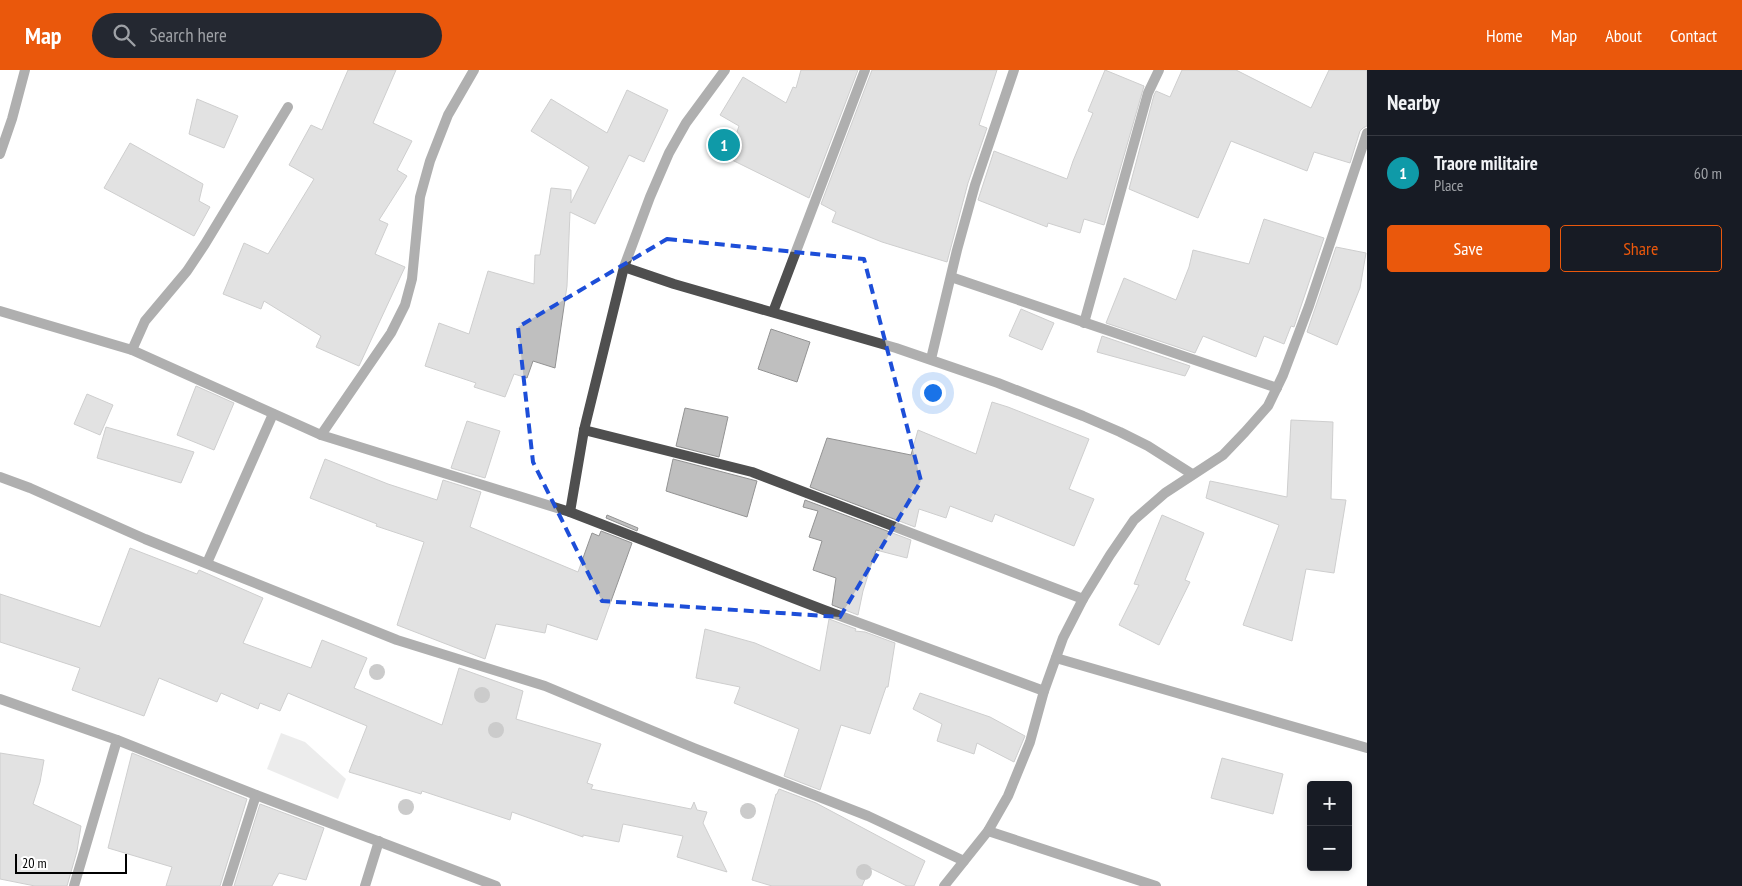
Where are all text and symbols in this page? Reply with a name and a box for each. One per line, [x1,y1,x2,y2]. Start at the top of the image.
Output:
search box [92,13,442,58]
text: Map [25,20,62,51]
icon: search [110,21,138,49]
text: Search here [150,23,227,47]
text: Home [1486,24,1523,47]
text: Map [1551,24,1577,47]
text: About [1605,24,1642,47]
text: Contact [1670,24,1717,47]
text: Nearby [1387,89,1440,116]
pin: 1 [708,126,740,164]
text: Traore militaire [1434,151,1538,175]
text: 1 [1399,163,1407,183]
text: 60 m [1694,163,1722,183]
text: Place [1434,175,1463,195]
button: Save [1387,225,1550,272]
button: Share [1560,225,1722,272]
your location [920,380,946,406]
map controls [1307,781,1352,871]
button: + [1307,781,1352,826]
button: − [1307,826,1352,871]
scale bar [15,851,128,874]
text: 20 m [22,854,47,872]

